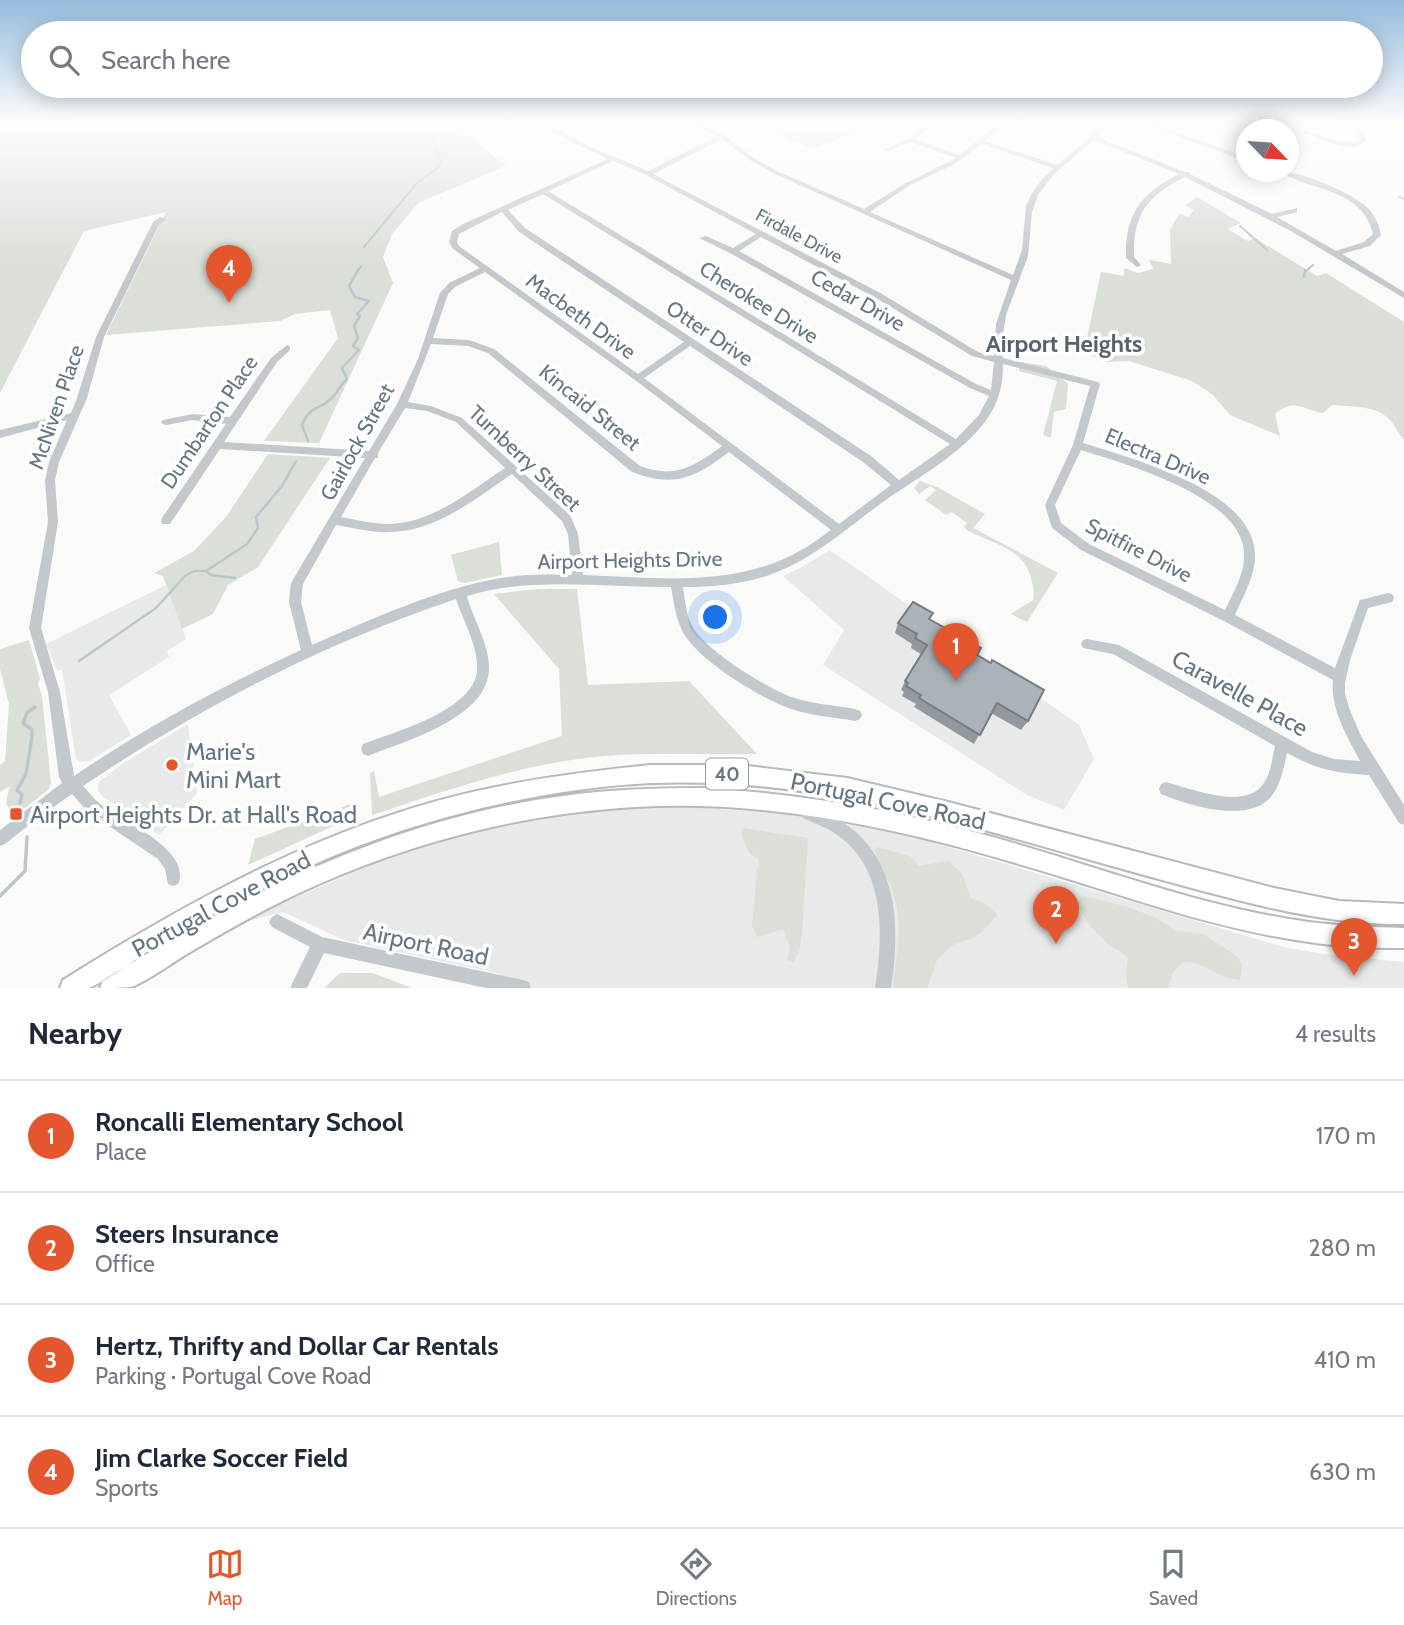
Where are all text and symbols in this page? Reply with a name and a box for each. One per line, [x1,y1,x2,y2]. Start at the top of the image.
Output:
search box [21,21,1383,98]
icon: search [45,41,83,79]
text: Search here [101,44,230,76]
north arrow [1236,119,1299,182]
street label: Firdale Drive [752,204,846,268]
pin: 4 [206,245,252,303]
street label: Cherokee Drive [695,256,823,349]
street label: Cedar Drive [807,264,910,336]
street label: Macbeth Drive [521,268,641,364]
street label: Otter Drive [662,295,758,371]
district label: Airport Heights [986,329,1142,358]
street label: McNiven Place [23,341,89,472]
street label: Dumbarton Place [155,351,263,493]
street label: Kincaid Street [534,359,646,455]
street label: Gairlock Street [315,379,399,505]
street label: Turnberry Street [464,400,586,516]
street label: Electra Drive [1101,423,1215,490]
street label: Spitfire Drive [1082,513,1196,588]
street label: Airport Heights Drive [537,546,723,574]
your location [698,600,732,634]
pin: 1 [933,623,979,681]
street label: Caravelle Place [1167,644,1313,742]
place label: Marie's Mini Mart [186,737,281,794]
marker: Marie's Mini Mart [164,757,180,773]
road number: 40 [706,758,748,790]
street label: Portugal Cove Road [788,766,988,836]
place label: Airport Heights Dr. at Hall's Road [30,800,357,829]
marker: Airport Heights Dr. at Hall's Road [8,806,24,822]
street label: Portugal Cove Road [127,845,315,963]
pin: 2 [1033,886,1079,944]
street label: Airport Road [361,917,491,971]
pin: 3 [1331,918,1377,976]
text: Nearby [28,1015,122,1052]
text: 4 results [1295,1020,1376,1048]
text: Roncalli Elementary School [95,1106,404,1138]
text: 1 [47,1122,55,1150]
text: 170 m [1316,1122,1376,1150]
text: Place [95,1138,147,1166]
text: Steers Insurance [95,1218,279,1250]
text: 2 [45,1234,57,1262]
text: 280 m [1309,1234,1376,1262]
text: Office [95,1250,155,1278]
text: Hertz, Thrifty and Dollar Car Rentals [95,1330,498,1362]
text: 3 [45,1346,57,1374]
text: 410 m [1314,1346,1376,1374]
text: Parking · Portugal Cove Road [95,1362,371,1390]
text: Jim Clarke Soccer Field [95,1442,348,1474]
text: 4 [44,1458,58,1486]
text: 630 m [1309,1458,1376,1486]
text: Sports [95,1474,158,1502]
tab: Map [206,1545,244,1610]
tab: Directions [656,1545,737,1610]
tab: Saved [1149,1545,1198,1610]

